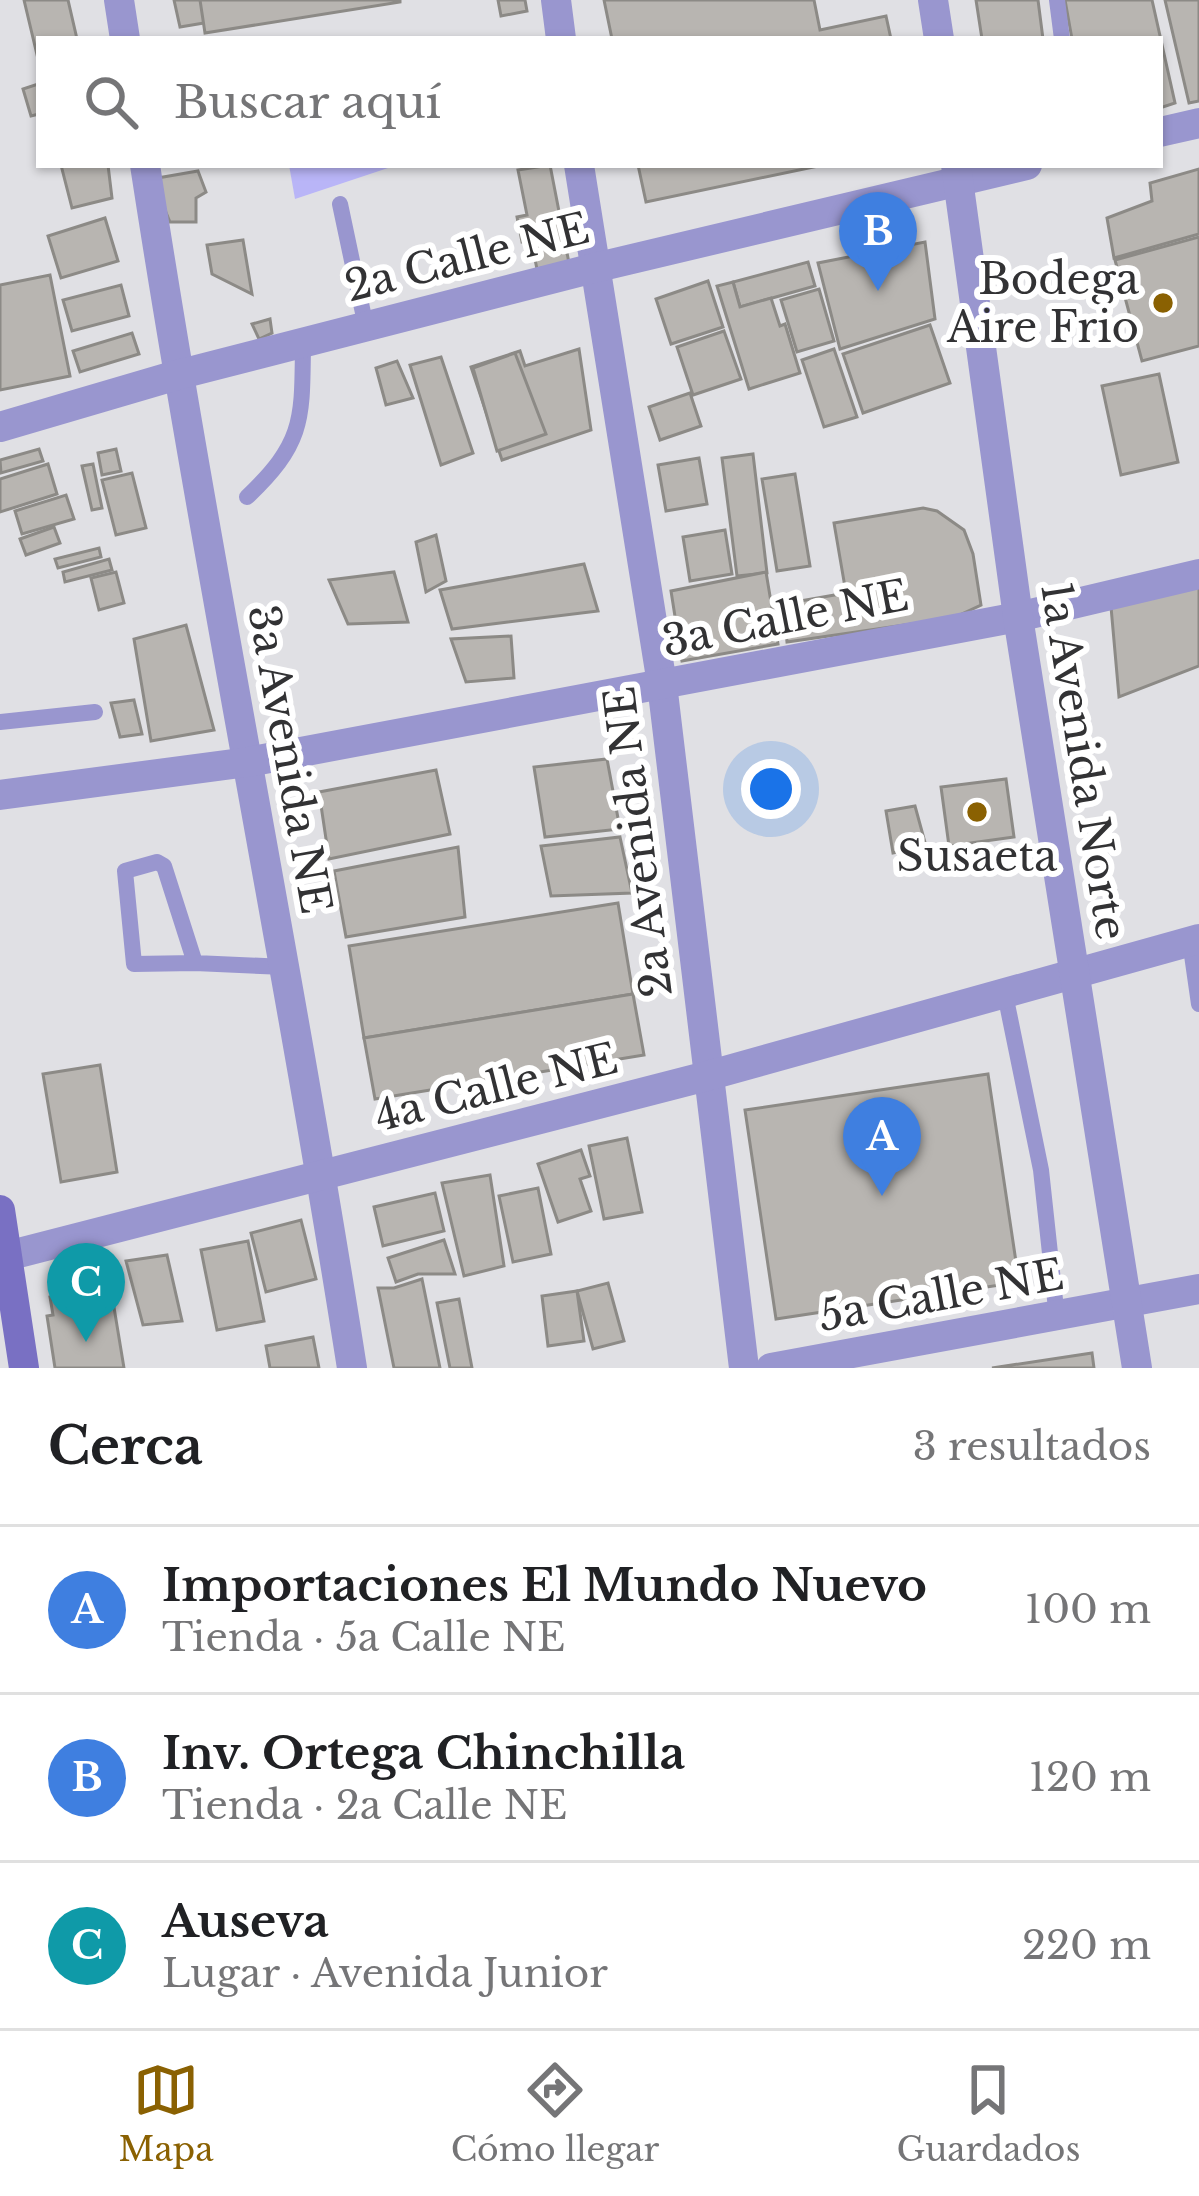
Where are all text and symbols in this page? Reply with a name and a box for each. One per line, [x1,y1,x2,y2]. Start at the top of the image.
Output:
search box [36,36,1163,168]
icon: search [78,69,144,135]
text: Buscar aquí [174,74,441,130]
pin: B [839,192,917,291]
street label: 2a Calle NE [340,202,594,312]
place label: Bodega Aire Frio [946,253,1140,353]
marker: Bodega Aire Frio [1150,290,1176,316]
street label: 3a Calle NE [658,569,912,667]
street label: 1a Avenida Norte [1030,579,1138,943]
street label: 3a Avenida NE [237,601,343,917]
street label: 2a Avenida NE [593,684,683,1000]
your location [741,759,801,819]
marker: Susaeta [964,799,990,825]
place label: Susaeta [897,830,1058,882]
street label: 4a Calle NE [369,1032,623,1142]
pin: A [843,1097,921,1196]
pin: C [47,1243,125,1342]
street label: 5a Calle NE [815,1248,1067,1342]
text: Cerca [48,1415,203,1478]
text: 3 resultados [913,1422,1151,1471]
text: Importaciones El Mundo Nuevo [162,1557,927,1613]
text: A [71,1585,103,1634]
text: 100 m [1025,1585,1151,1634]
text: Tienda · 5a Calle NE [162,1613,565,1662]
text: Inv. Ortega Chinchilla [162,1725,685,1781]
text: B [71,1753,103,1802]
text: 120 m [1029,1753,1151,1802]
text: Tienda · 2a Calle NE [162,1781,567,1830]
text: Auseva [162,1893,329,1949]
text: C [71,1921,103,1970]
text: 220 m [1022,1921,1151,1970]
text: Lugar · Avenida Junior [162,1949,608,1998]
tab: Mapa [119,2057,214,2170]
tab: Cómo llegar [451,2057,659,2170]
tab: Guardados [896,2057,1080,2170]

